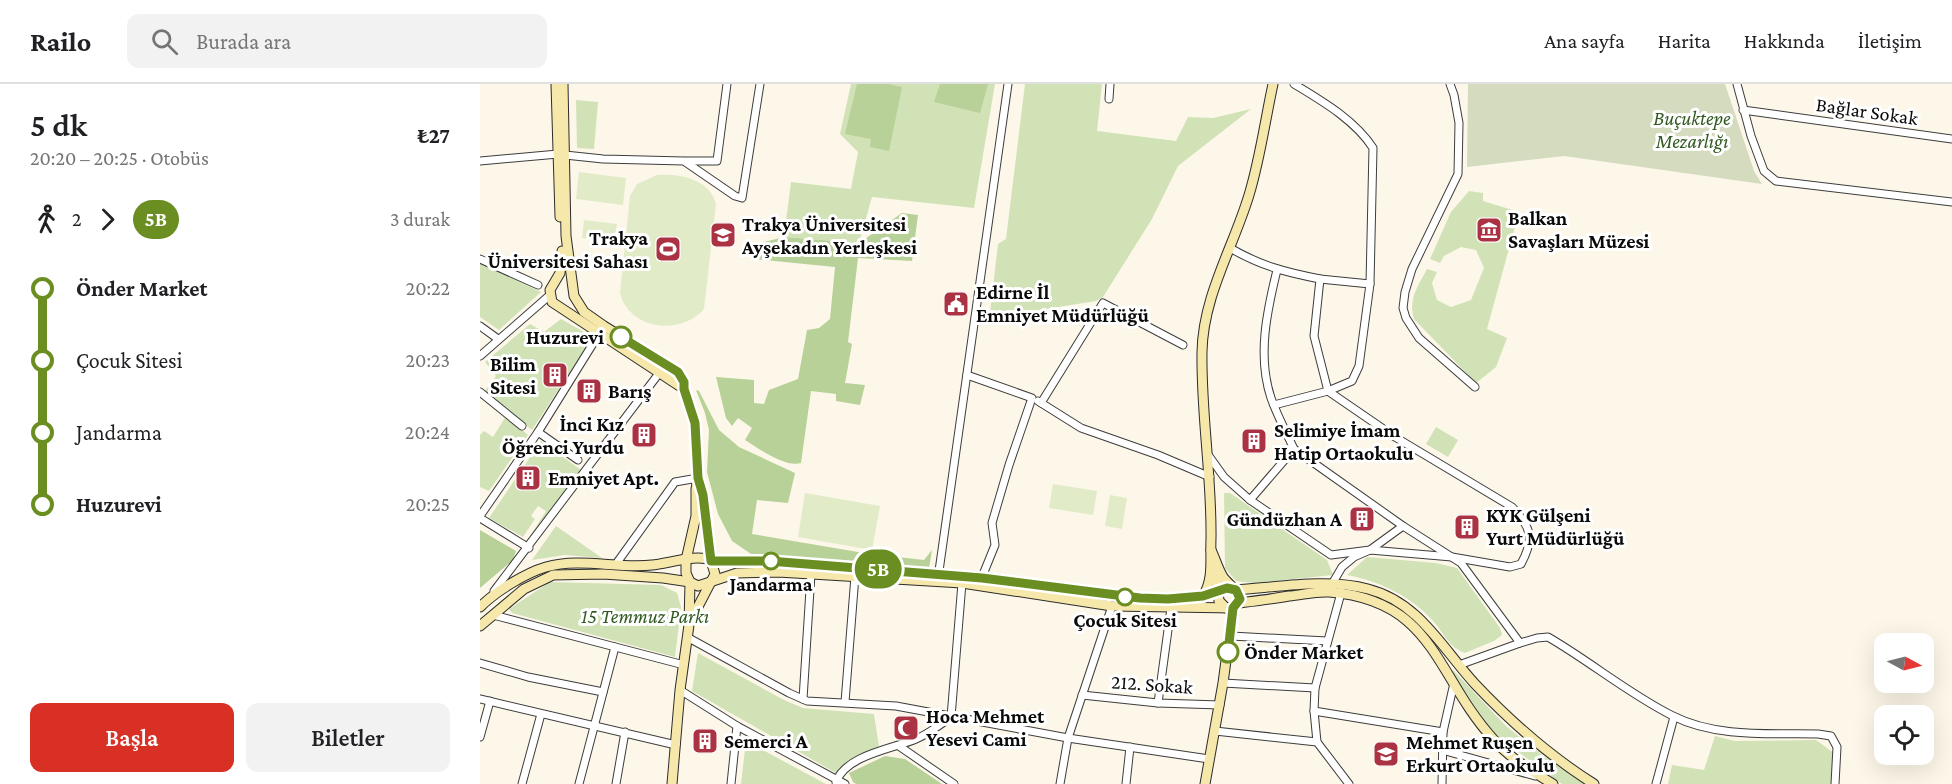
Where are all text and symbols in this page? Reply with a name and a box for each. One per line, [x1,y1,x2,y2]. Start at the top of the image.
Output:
search box [127,14,547,68]
icon: search [148,25,181,58]
text: Railo [30,26,91,57]
text: Burada ara [196,29,291,54]
text: Ana sayfa [1544,29,1625,53]
text: Harita [1658,29,1711,53]
text: Hakkında [1744,29,1825,53]
text: İletişim [1858,29,1922,53]
street label: Bağlar Sokak [1814,93,1920,130]
text: 5 dk [30,106,87,143]
park label: Buçuktepe Mezarlığı [1653,107,1731,153]
text: ₺27 [418,123,450,148]
text: 20:20 – 20:25 · Otobüs [30,147,209,169]
icon: walk [30,203,63,236]
icon: forward [91,203,124,236]
text: 5B [145,207,167,231]
place label: Balkan Savaşları Müzesi [1508,207,1650,252]
text: 2 [72,208,82,230]
text: 3 durak [390,208,450,230]
place label: Trakya Üniversitesi Ayşekadın Yerleşkesi [741,213,917,258]
museum icon: Balkan Savaşları Müzesi [1474,215,1504,245]
school or university icon: Trakya Üniversitesi Ayşekadın Yerleşkesi [708,220,738,250]
place label: Trakya Üniversitesi Sahası [488,227,648,272]
sports icon: Trakya Üniversitesi Sahası [653,234,683,264]
text: Önder Market [76,276,207,301]
text: 20:22 [406,277,450,299]
place label: Edirne İl Emniyet Müdürlüğü [976,281,1149,326]
public building icon: Edirne İl Emniyet Müdürlüğü [941,289,971,319]
place label: Huzurevi [526,326,604,348]
marker: Huzurevi [610,326,632,348]
text: Çocuk Sitesi [76,348,182,373]
text: 20:23 [406,349,450,371]
place label: Bilim Sitesi [490,353,536,398]
building icon: Bilim Sitesi [540,360,570,390]
building icon: Barış [574,376,604,406]
place label: Barış [608,380,651,402]
place label: İnci Kız Öğrenci Yurdu [502,413,625,458]
place label: Selimiye İmam Hatip Ortaokulu [1274,419,1414,464]
text: Jandarma [76,420,162,445]
building icon: İnci Kız Öğrenci Yurdu [629,420,659,450]
text: 20:24 [405,421,450,443]
building icon: Selimiye İmam Hatip Ortaokulu [1239,426,1269,456]
building icon: Emniyet Apt. [513,463,543,493]
place label: Emniyet Apt. [548,467,659,489]
text: Huzurevi [76,492,162,517]
text: 20:25 [406,493,450,515]
building icon: Gündüzhan A [1347,504,1377,534]
place label: KYK Gülşeni Yurt Müdürlüğü [1486,504,1625,549]
place label: Gündüzhan A [1226,508,1343,530]
building icon: KYK Gülşeni Yurt Müdürlüğü [1452,512,1482,542]
line badge: 5B [851,550,905,588]
marker: Jandarma [762,552,780,570]
text: 5B [867,557,889,581]
place label: Jandarma [727,573,813,595]
marker: Çocuk Sitesi [1116,588,1134,606]
park label: 15 Temmuz Parkı [581,605,709,627]
place label: Çocuk Sitesi [1073,609,1177,631]
north arrow [1874,633,1934,693]
map controls [1874,633,1934,765]
marker: Önder Market [1217,641,1239,663]
place label: Önder Market [1244,641,1364,663]
street label: 212. Sokak [1111,670,1194,698]
button: Başla [30,703,234,772]
button: Biletler [246,703,450,772]
place label: Hoca Mehmet Yesevi Cami [926,705,1045,750]
button: locate [1874,705,1934,765]
mosque icon: Hoca Mehmet Yesevi Cami [891,713,921,743]
building icon: Semerci A [690,726,720,756]
place label: Semerci A [724,730,809,752]
place label: Mehmet Ruşen Erkurt Ortaokulu [1406,731,1555,776]
school or university icon: Mehmet Ruşen Erkurt Ortaokulu [1371,739,1401,769]

